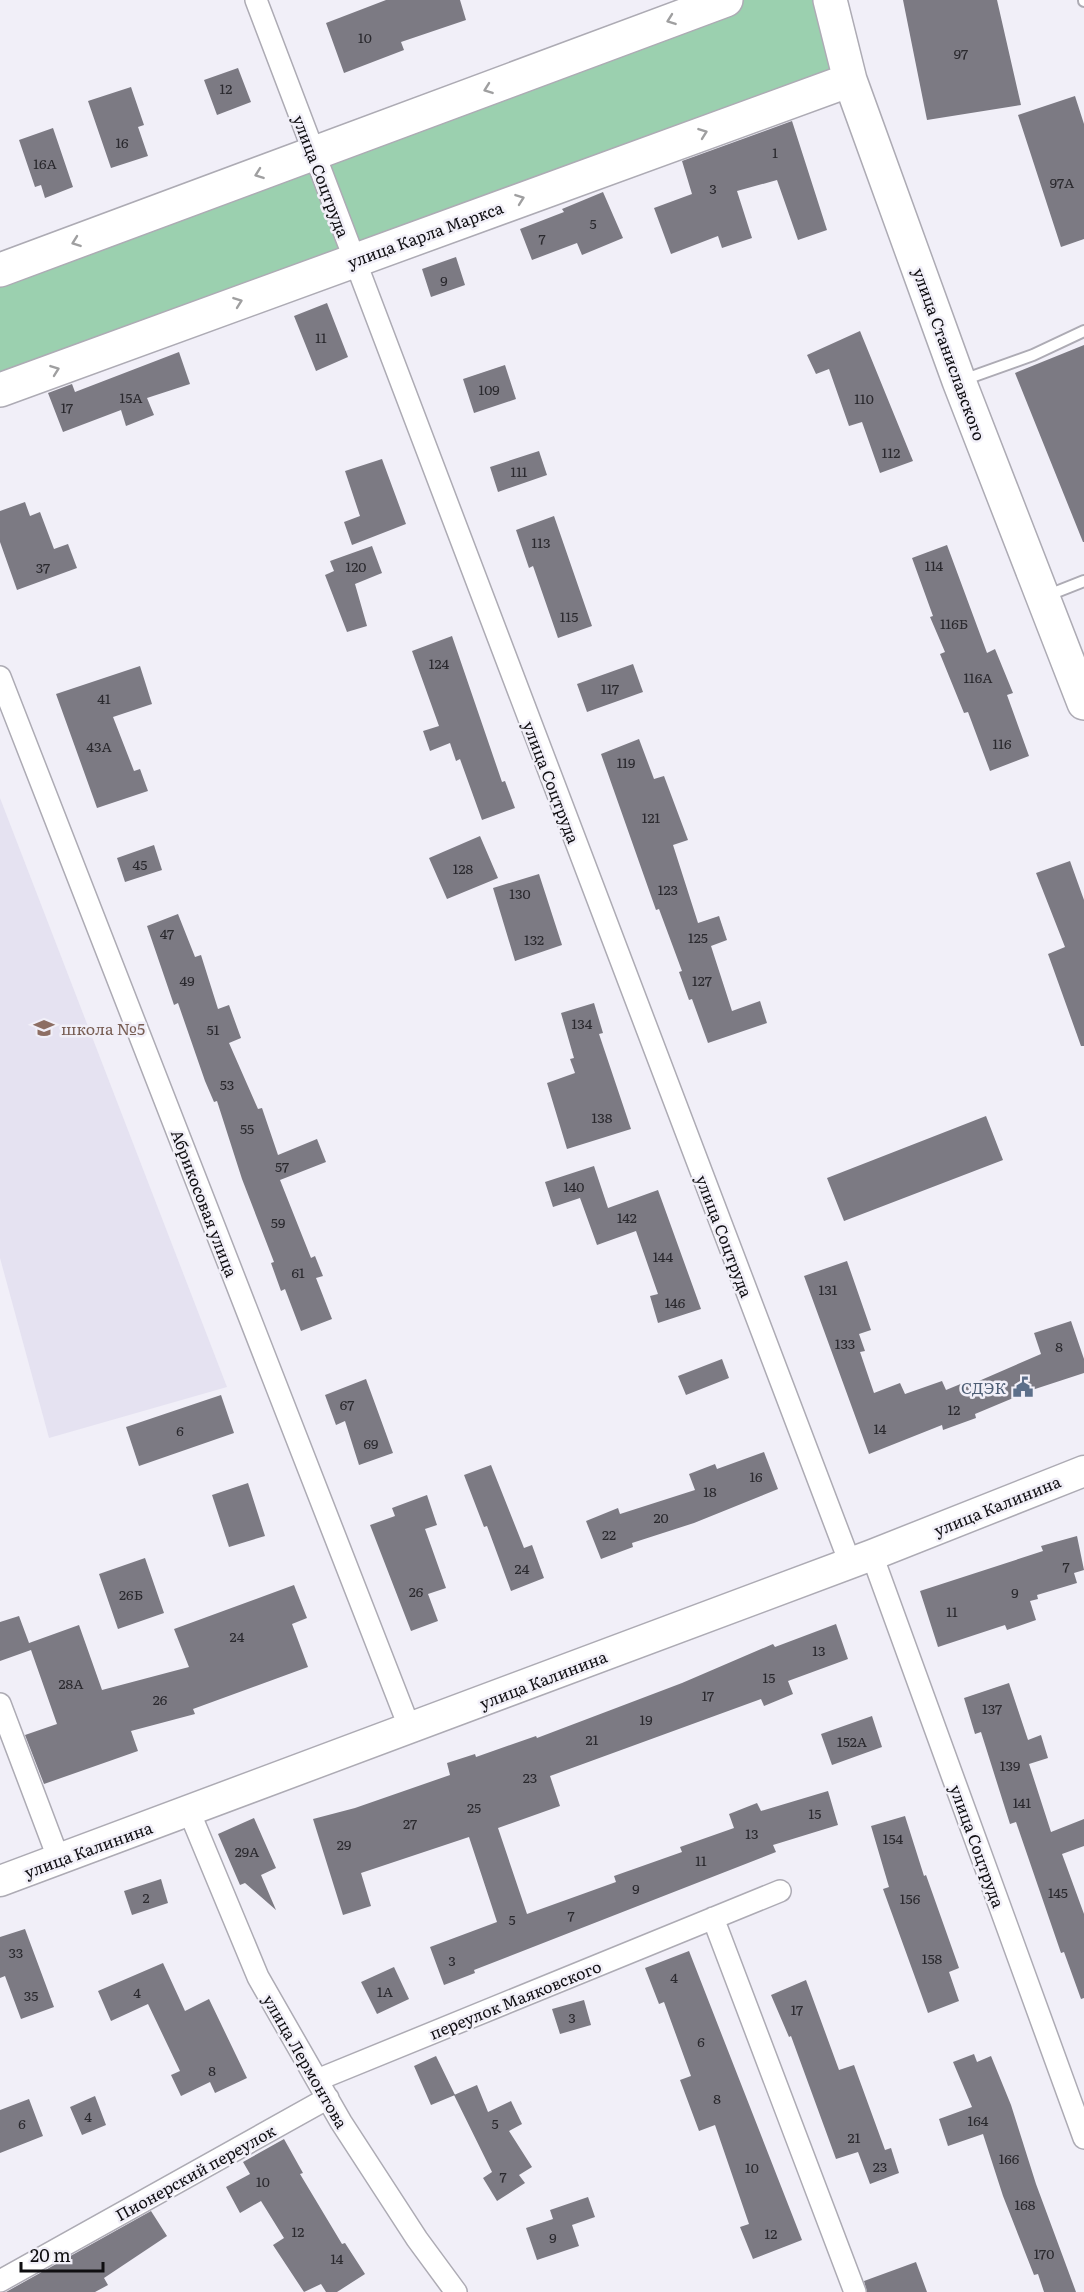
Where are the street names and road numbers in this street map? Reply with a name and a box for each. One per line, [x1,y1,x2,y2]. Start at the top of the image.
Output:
street label: улица Соцтруда [288,111,357,241]
street label: улица Карла Маркса [344,194,507,273]
street label: улица Станиславского [908,264,992,444]
street label: улица Соцтруда [518,717,587,847]
street label: Абрикосовая улица [166,1126,244,1281]
street label: улица Соцтруда [691,1171,760,1301]
street label: улица Калинина [930,1468,1064,1541]
street label: улица Калинина [476,1644,611,1714]
street label: улица Соцтруда [945,1781,1012,1911]
street label: улица Калинина [21,1815,156,1883]
street label: переулок Маяковского [425,1953,605,2045]
street label: улица Лермонтова [258,1989,354,2133]
street label: Пионерский переулок [110,2118,280,2226]

